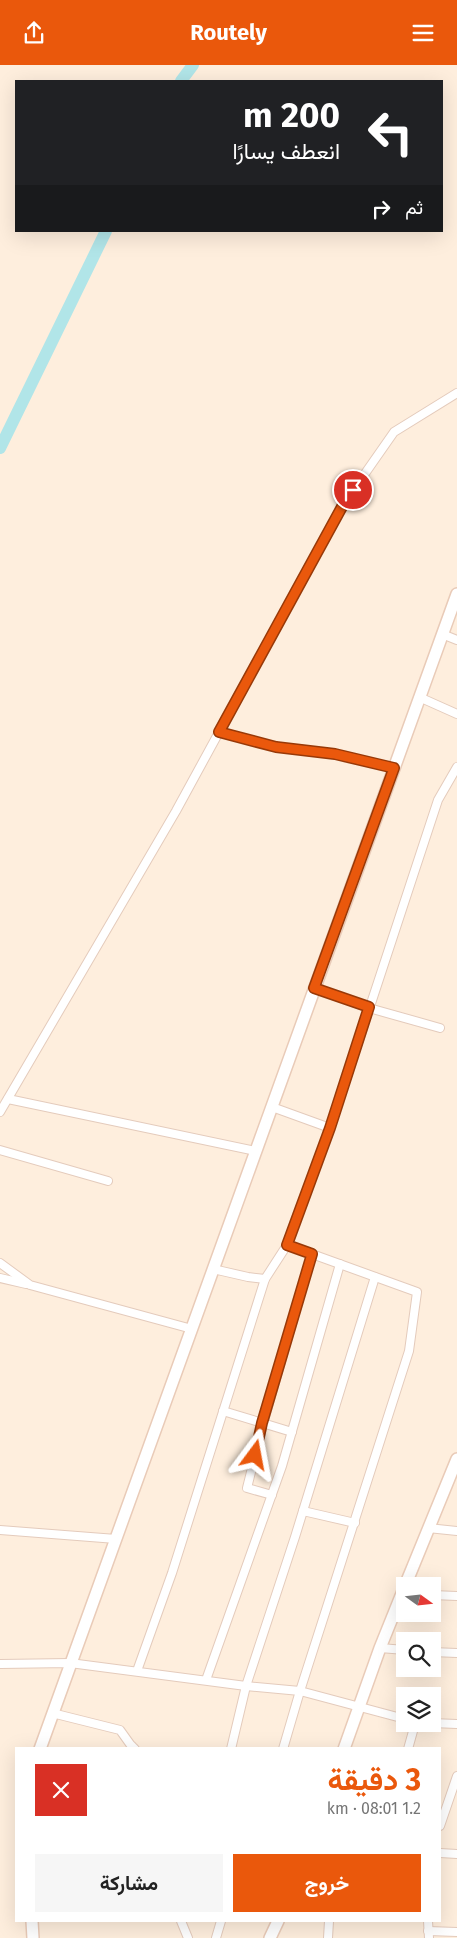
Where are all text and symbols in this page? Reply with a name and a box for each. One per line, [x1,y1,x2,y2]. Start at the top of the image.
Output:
icon: share [20,19,48,47]
text: Routely [190,19,267,46]
icon: menu [409,19,437,47]
text: 200 m [243,94,340,136]
icon: left [358,100,423,165]
text: انعطف يسارًا [233,138,340,165]
icon: right [367,195,395,223]
text: ثم [405,196,423,219]
pin [332,469,374,511]
icon: arrive [339,476,367,504]
position arrow [228,1428,280,1480]
north arrow [396,1577,441,1623]
map controls [396,1577,441,1732]
button: search [396,1632,441,1677]
button: layers [396,1687,441,1732]
text: 3 دقيقة [328,1762,421,1798]
button: close [35,1764,87,1816]
text: 1.2 km · 08:01 [327,1799,421,1818]
button: مشاركة [35,1854,223,1912]
button: خروج [233,1854,421,1912]

